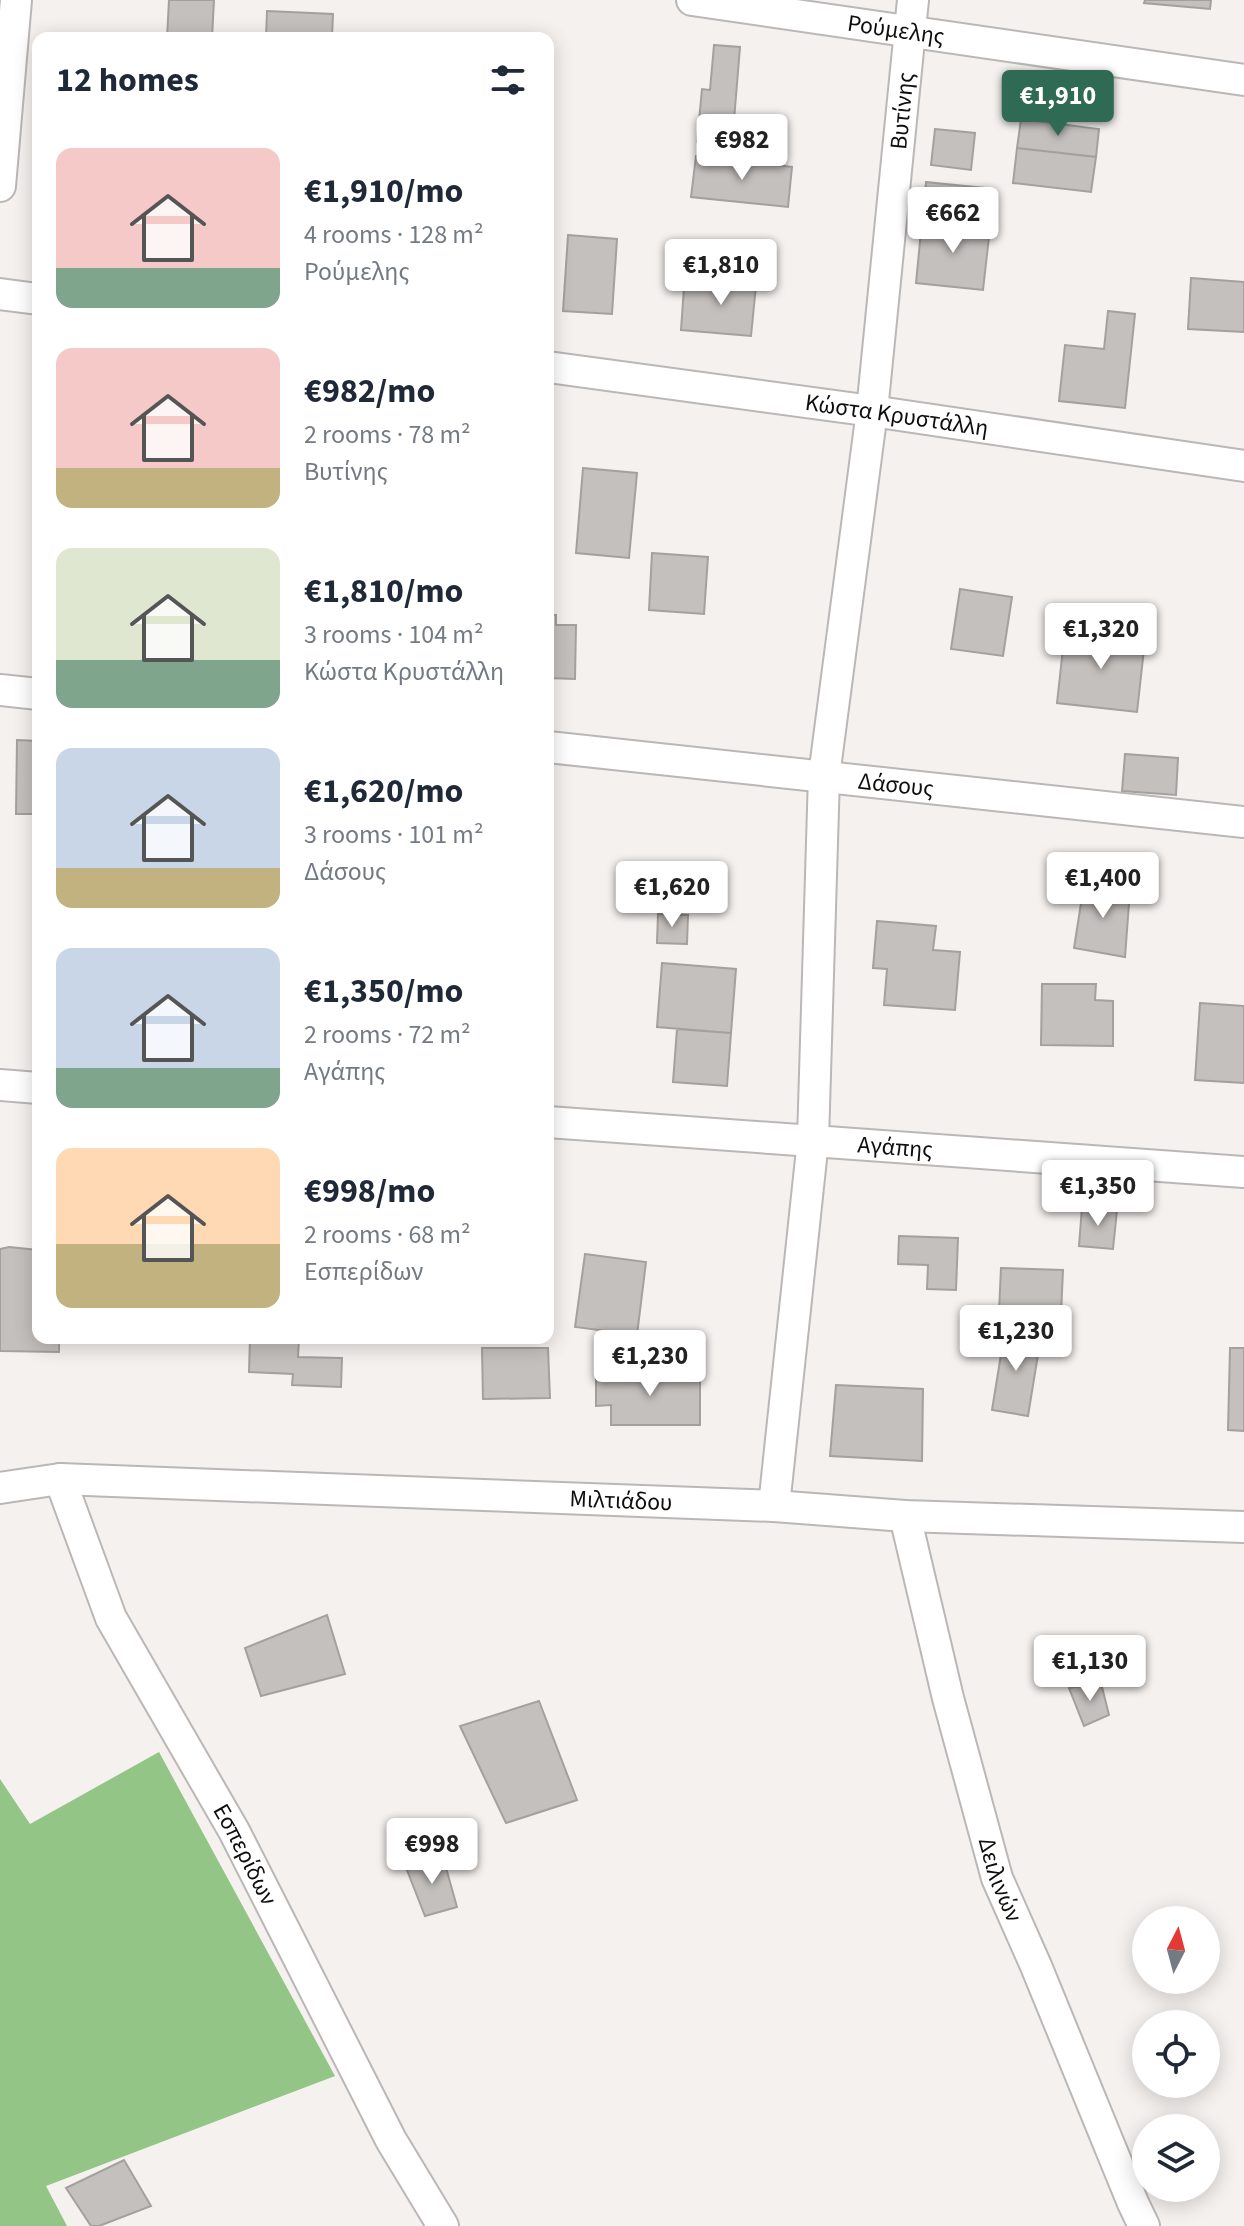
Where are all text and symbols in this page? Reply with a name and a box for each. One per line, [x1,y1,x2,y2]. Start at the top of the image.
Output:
street label: Ρούμελης [845,6,947,54]
text: 12 homes [56,56,199,105]
icon: filters [486,58,530,102]
pin: €1,910 [993,70,1123,138]
street label: Βυτίνης [881,71,924,151]
text: €1,910 [1020,77,1096,114]
pin: €982 [695,114,789,182]
text: €982 [715,121,769,158]
text: €1,910/mo [304,167,464,216]
icon: home [120,180,216,276]
pin: €662 [906,187,1000,255]
text: €662 [926,194,980,231]
text: 4 rooms · 128 m² [304,216,483,253]
pin: €1,810 [656,239,786,307]
text: €1,810 [683,246,759,283]
text: Ρούμελης [304,253,410,290]
text: €982/mo [304,367,435,416]
icon: home [120,380,216,476]
street label: Κώστα Κρυστάλλη [803,385,991,446]
text: 2 rooms · 78 m² [304,416,471,453]
text: Βυτίνης [304,453,388,490]
text: €1,810/mo [304,567,464,616]
icon: home [120,580,216,676]
pin: €1,320 [1036,603,1166,671]
text: €1,320 [1063,610,1139,647]
text: 3 rooms · 104 m² [304,616,483,653]
text: Κώστα Κρυστάλλη [304,653,504,690]
street label: Δάσους [856,764,936,806]
text: €1,620/mo [304,767,464,816]
icon: home [120,780,216,876]
text: 3 rooms · 101 m² [304,816,483,853]
pin: €1,400 [1038,852,1168,920]
text: Δάσους [304,853,386,890]
text: €1,400 [1065,859,1141,896]
pin: €1,620 [607,861,737,929]
text: €1,620 [634,868,710,905]
text: €1,350/mo [304,967,464,1016]
icon: home [120,980,216,1076]
text: 2 rooms · 72 m² [304,1016,471,1053]
text: Αγάπης [304,1053,386,1090]
street label: Αγάπης [856,1127,934,1168]
pin: €1,350 [1033,1160,1163,1228]
text: €998/mo [304,1167,435,1216]
text: €1,350 [1060,1167,1136,1204]
icon: home [120,1180,216,1276]
text: 2 rooms · 68 m² [304,1216,471,1253]
text: Εσπερίδων [304,1253,423,1290]
pin: €1,230 [951,1305,1081,1373]
text: €1,230 [978,1312,1054,1349]
pin: €1,230 [585,1330,715,1398]
text: €1,230 [612,1337,688,1374]
street label: Μιλτιάδου [569,1481,673,1520]
pin: €1,130 [1025,1635,1155,1703]
text: €1,130 [1052,1642,1128,1679]
street label: Εσπερίδων [204,1797,286,1911]
pin: €998 [385,1818,479,1886]
text: €998 [405,1825,459,1862]
street label: Δειλινών [969,1834,1031,1928]
north arrow [1132,1906,1220,1994]
map controls [1132,1906,1220,2202]
button: locate [1132,2010,1220,2098]
button: layers [1132,2114,1220,2202]

